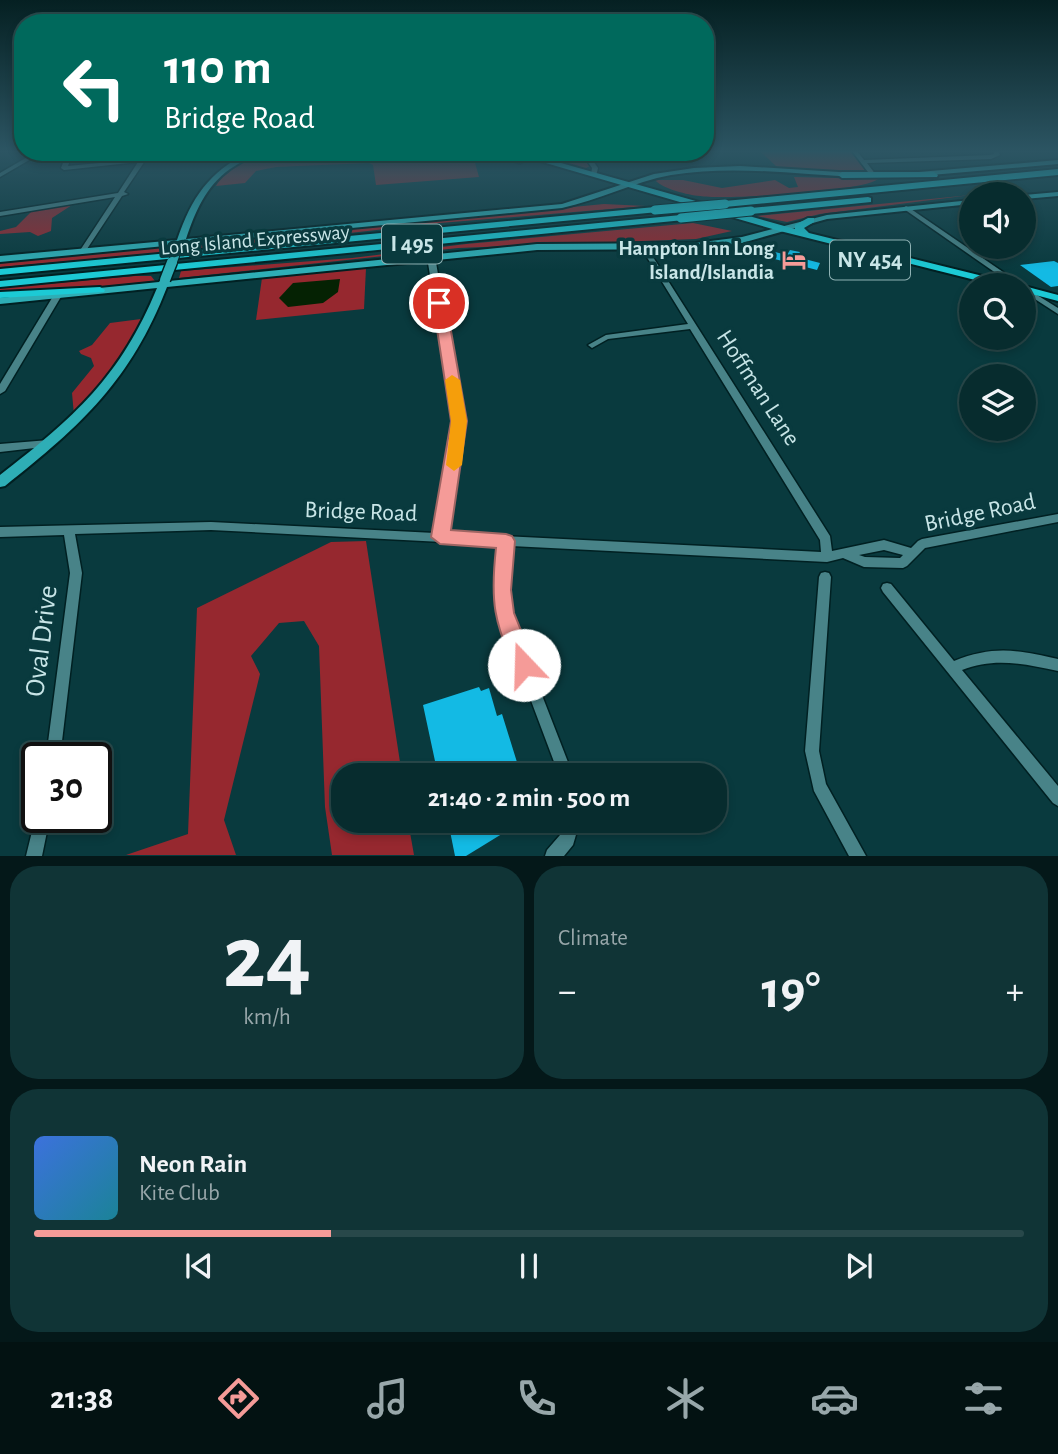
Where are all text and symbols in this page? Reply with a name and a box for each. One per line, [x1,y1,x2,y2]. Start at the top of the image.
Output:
icon: left [49,42,140,133]
text: 110 m [164,44,272,93]
text: Bridge Road [164,102,315,134]
map controls [959,182,1036,441]
button: sound [959,182,1036,259]
street label: Long Island Expressway [160,221,351,259]
road number: I 495 [382,224,442,264]
place label: Hampton Inn Long Island/Islandia [618,238,774,283]
road number: NY 454 [830,241,910,280]
hotel icon: Hampton Inn Long Island/Islandia [780,246,808,274]
pin [409,273,469,333]
button: search [959,273,1036,350]
icon: arrive [420,284,458,322]
street label: Hoffman Lane [712,326,804,450]
button: layers [959,364,1036,441]
street label: Bridge Road [922,490,1038,536]
street label: Bridge Road [304,498,418,526]
street label: Oval Drive [21,584,63,698]
position arrow [487,628,561,702]
speed limit sign: 30 [21,742,112,833]
text: 21:40 · 2 min · 500 m [428,785,630,811]
text: 24 [223,913,311,1004]
text: Climate [558,927,628,950]
text: 19° [761,965,821,1017]
text: − [558,973,576,1011]
text: + [1006,973,1024,1011]
text: km/h [243,1006,291,1029]
text: Neon Rain [139,1151,247,1177]
text: Kite Club [139,1182,220,1205]
icon: previous [180,1247,218,1285]
icon: pause [510,1247,548,1285]
icon: next [840,1247,878,1285]
icon: directions [214,1374,263,1423]
icon: music [363,1374,412,1423]
icon: phone [512,1374,561,1423]
icon: climate [661,1374,710,1423]
icon: car [810,1374,859,1423]
icon: filters [959,1374,1008,1423]
text: 21:38 [50,1382,114,1414]

